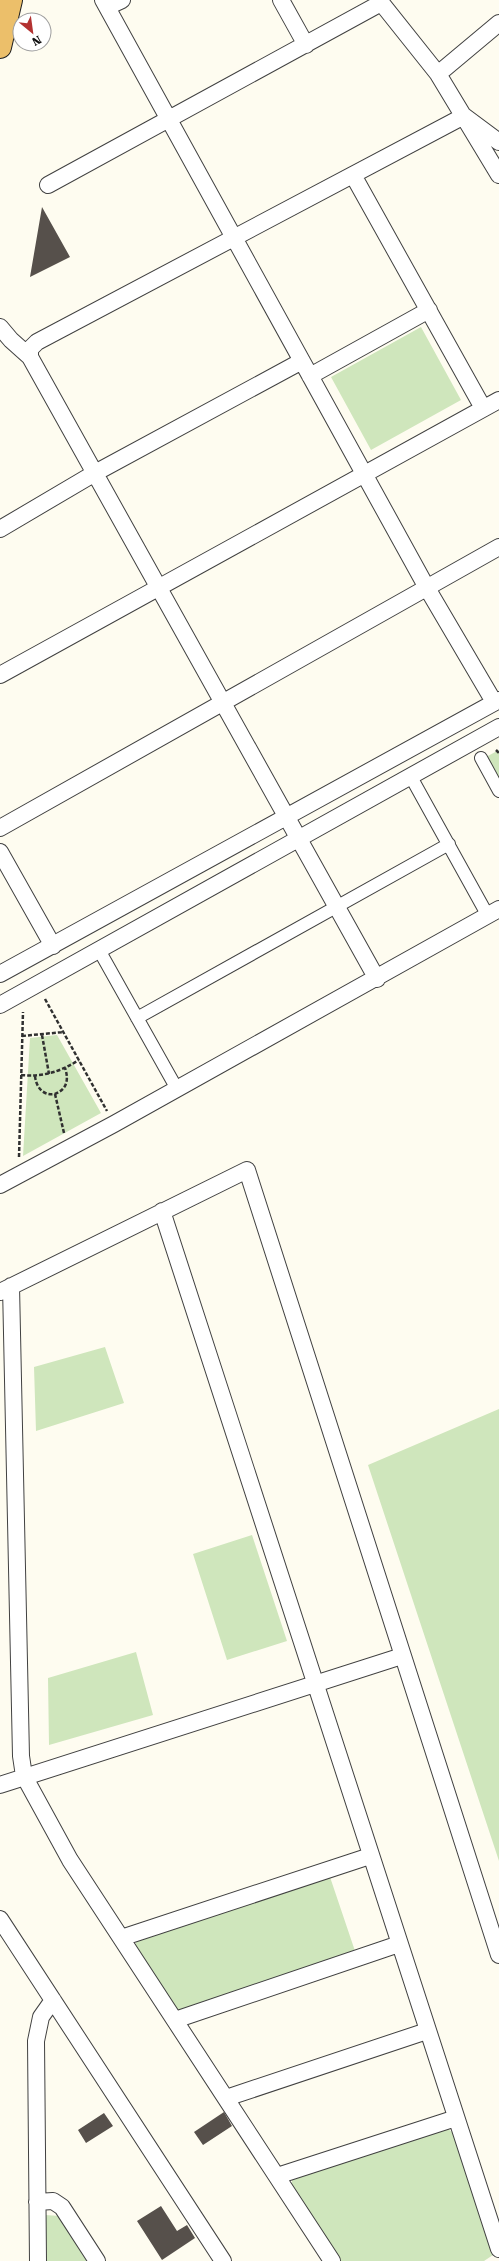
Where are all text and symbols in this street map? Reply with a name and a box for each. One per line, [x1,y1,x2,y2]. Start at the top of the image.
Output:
north arrow [12,12,52,52]
text: N [29,33,43,48]

